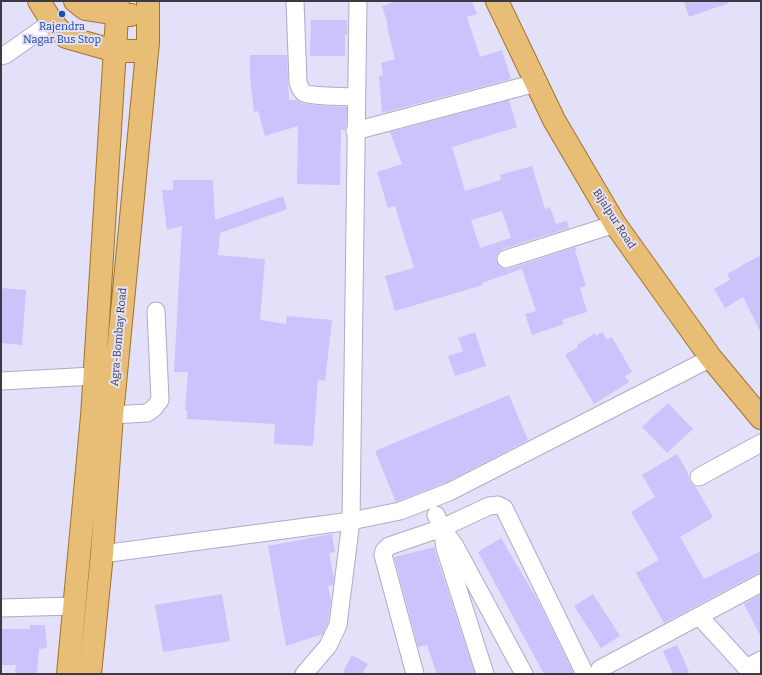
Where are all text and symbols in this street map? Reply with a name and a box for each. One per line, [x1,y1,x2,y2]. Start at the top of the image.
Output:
marker: Rajendra Nagar Bus Stop [57,9,67,19]
place label: Rajendra Nagar Bus Stop [23,20,101,46]
street label: Bijalpur Road [590,187,638,251]
street label: Agra-Bombay Road [108,287,130,387]

